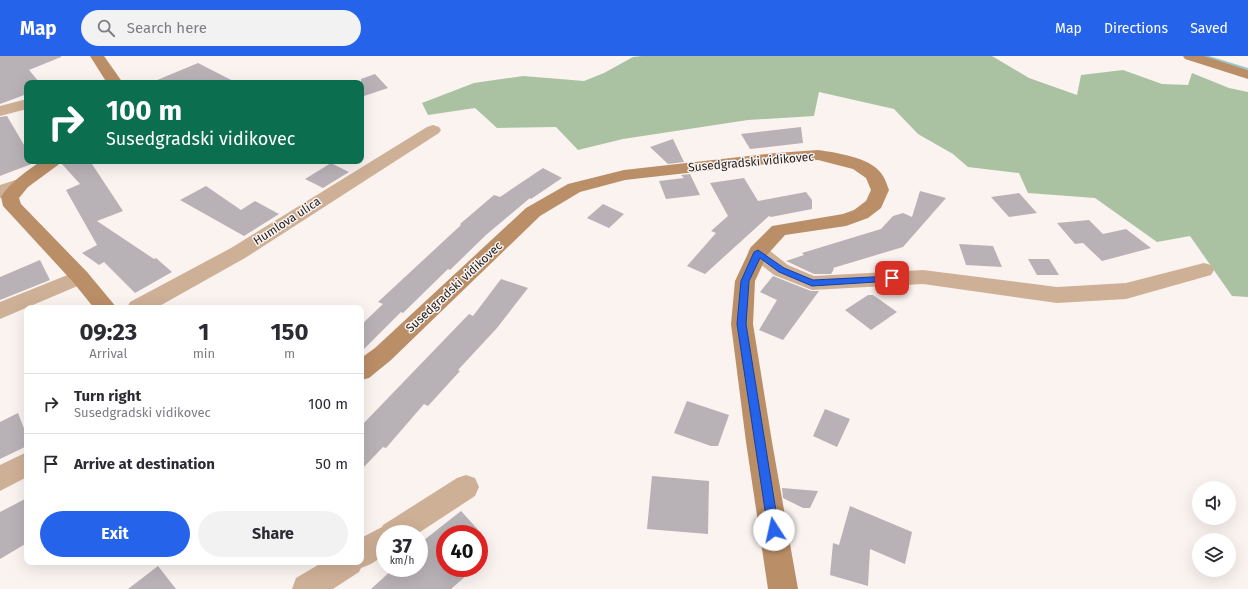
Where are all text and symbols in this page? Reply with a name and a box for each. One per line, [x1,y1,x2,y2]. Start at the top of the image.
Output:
search box [81,10,361,46]
text: Map [20,17,57,40]
icon: search [95,17,117,39]
text: Search here [127,19,207,37]
text: Map [1055,20,1082,37]
text: Directions [1104,20,1168,37]
text: Saved [1190,20,1228,37]
text: 100 m [106,94,182,127]
icon: right [40,96,92,148]
text: Susedgradski vidikovec [106,128,295,150]
street label: Susedgradski vidikovec [687,150,815,174]
street label: Humlova ulica [251,194,323,248]
street label: Susedgradski vidikovec [403,239,505,335]
pin [875,261,909,295]
icon: arrive [881,267,903,289]
text: 09:23 [79,318,137,346]
text: 1 [198,318,209,346]
text: 150 [270,318,309,346]
text: Arrival [89,346,127,361]
text: min [193,346,215,361]
text: m [284,346,295,361]
text: Turn right [74,387,141,405]
icon: right [40,393,62,415]
text: 100 m [308,395,348,413]
text: Susedgradski vidikovec [74,405,211,420]
icon: arrive [40,453,62,475]
text: Arrive at destination [74,455,215,473]
text: 50 m [315,455,348,473]
map controls [1192,481,1236,577]
button: sound [1192,481,1236,525]
position arrow [753,509,795,551]
button: Exit [40,511,190,557]
button: Share [198,511,348,557]
speed limit sign: 40 [436,525,488,577]
button: layers [1192,533,1236,577]
text: 37 [392,534,412,558]
text: km/h [390,555,414,567]

